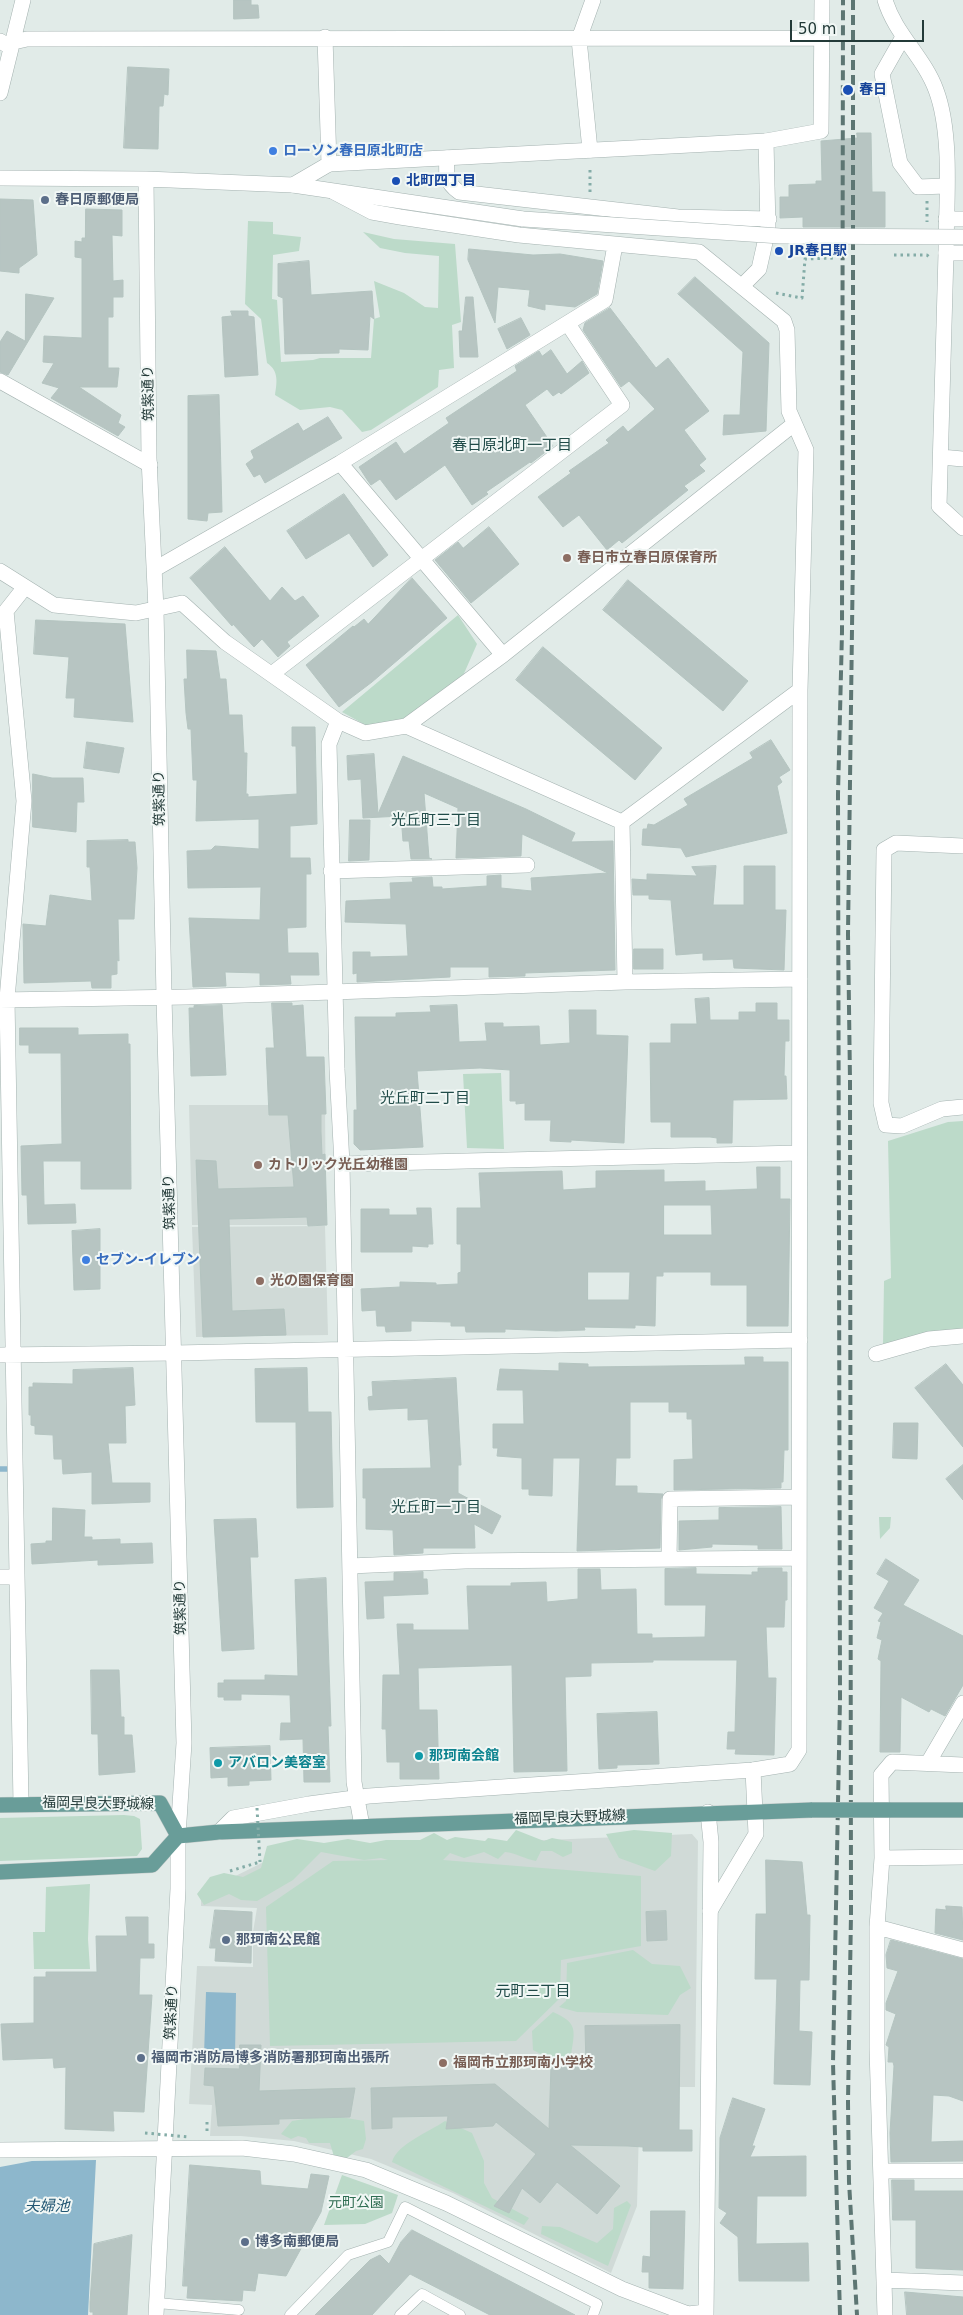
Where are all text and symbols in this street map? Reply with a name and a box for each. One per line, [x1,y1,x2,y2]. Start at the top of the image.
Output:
scale bar [793,10,927,42]
text: 50 m [798,20,836,38]
place label: 春日 [859,82,887,98]
marker: 春日 [841,83,855,97]
place label: ローソン春日原北町店 [283,143,423,159]
marker: ローソン春日原北町店 [267,145,279,157]
place label: 北町四丁目 [406,173,476,189]
marker: 北町四丁目 [390,175,402,187]
place label: 春日原郵便局 [55,192,139,208]
marker: 春日原郵便局 [39,194,51,206]
place label: JR春日駅 [789,243,847,259]
marker: JR春日駅 [773,245,785,257]
street label: 筑紫通り [140,365,158,421]
district label: 春日原北町一丁目 [452,437,572,455]
place label: 春日市立春日原保育所 [577,550,717,566]
marker: 春日市立春日原保育所 [561,552,573,564]
street label: 筑紫通り [151,770,169,826]
district label: 光丘町三丁目 [391,812,481,830]
district label: 光丘町二丁目 [380,1090,470,1108]
place label: カトリック光丘幼稚園 [268,1157,408,1173]
marker: カトリック光丘幼稚園 [252,1159,264,1171]
street label: 筑紫通り [161,1174,179,1230]
place label: セブン-イレブン [96,1252,200,1268]
marker: セブン-イレブン [80,1254,92,1266]
place label: 光の園保育園 [270,1273,354,1289]
marker: 光の園保育園 [254,1275,266,1287]
district label: 光丘町一丁目 [391,1499,481,1517]
street label: 筑紫通り [172,1579,190,1635]
place label: 那珂南会館 [429,1748,499,1764]
marker: 那珂南会館 [413,1750,425,1762]
place label: アバロン美容室 [228,1755,326,1771]
marker: アバロン美容室 [212,1757,224,1769]
street label: 福岡早良大野城線 [42,1795,154,1813]
street label: 福岡早良大野城線 [514,1808,626,1828]
place label: 那珂南公民館 [236,1932,320,1948]
marker: 那珂南公民館 [220,1934,232,1946]
district label: 元町三丁目 [496,1983,570,2001]
street label: 筑紫通り [162,1984,182,2040]
place label: 福岡市消防局博多消防署那珂南出張所 [151,2050,389,2066]
marker: 福岡市消防局博多消防署那珂南出張所 [135,2052,147,2064]
place label: 福岡市立那珂南小学校 [453,2055,593,2071]
marker: 福岡市立那珂南小学校 [437,2057,449,2069]
park label: 元町公園 [328,2195,384,2211]
water label: 夫婦池 [25,2198,69,2216]
place label: 博多南郵便局 [255,2234,339,2250]
marker: 博多南郵便局 [239,2236,251,2248]

